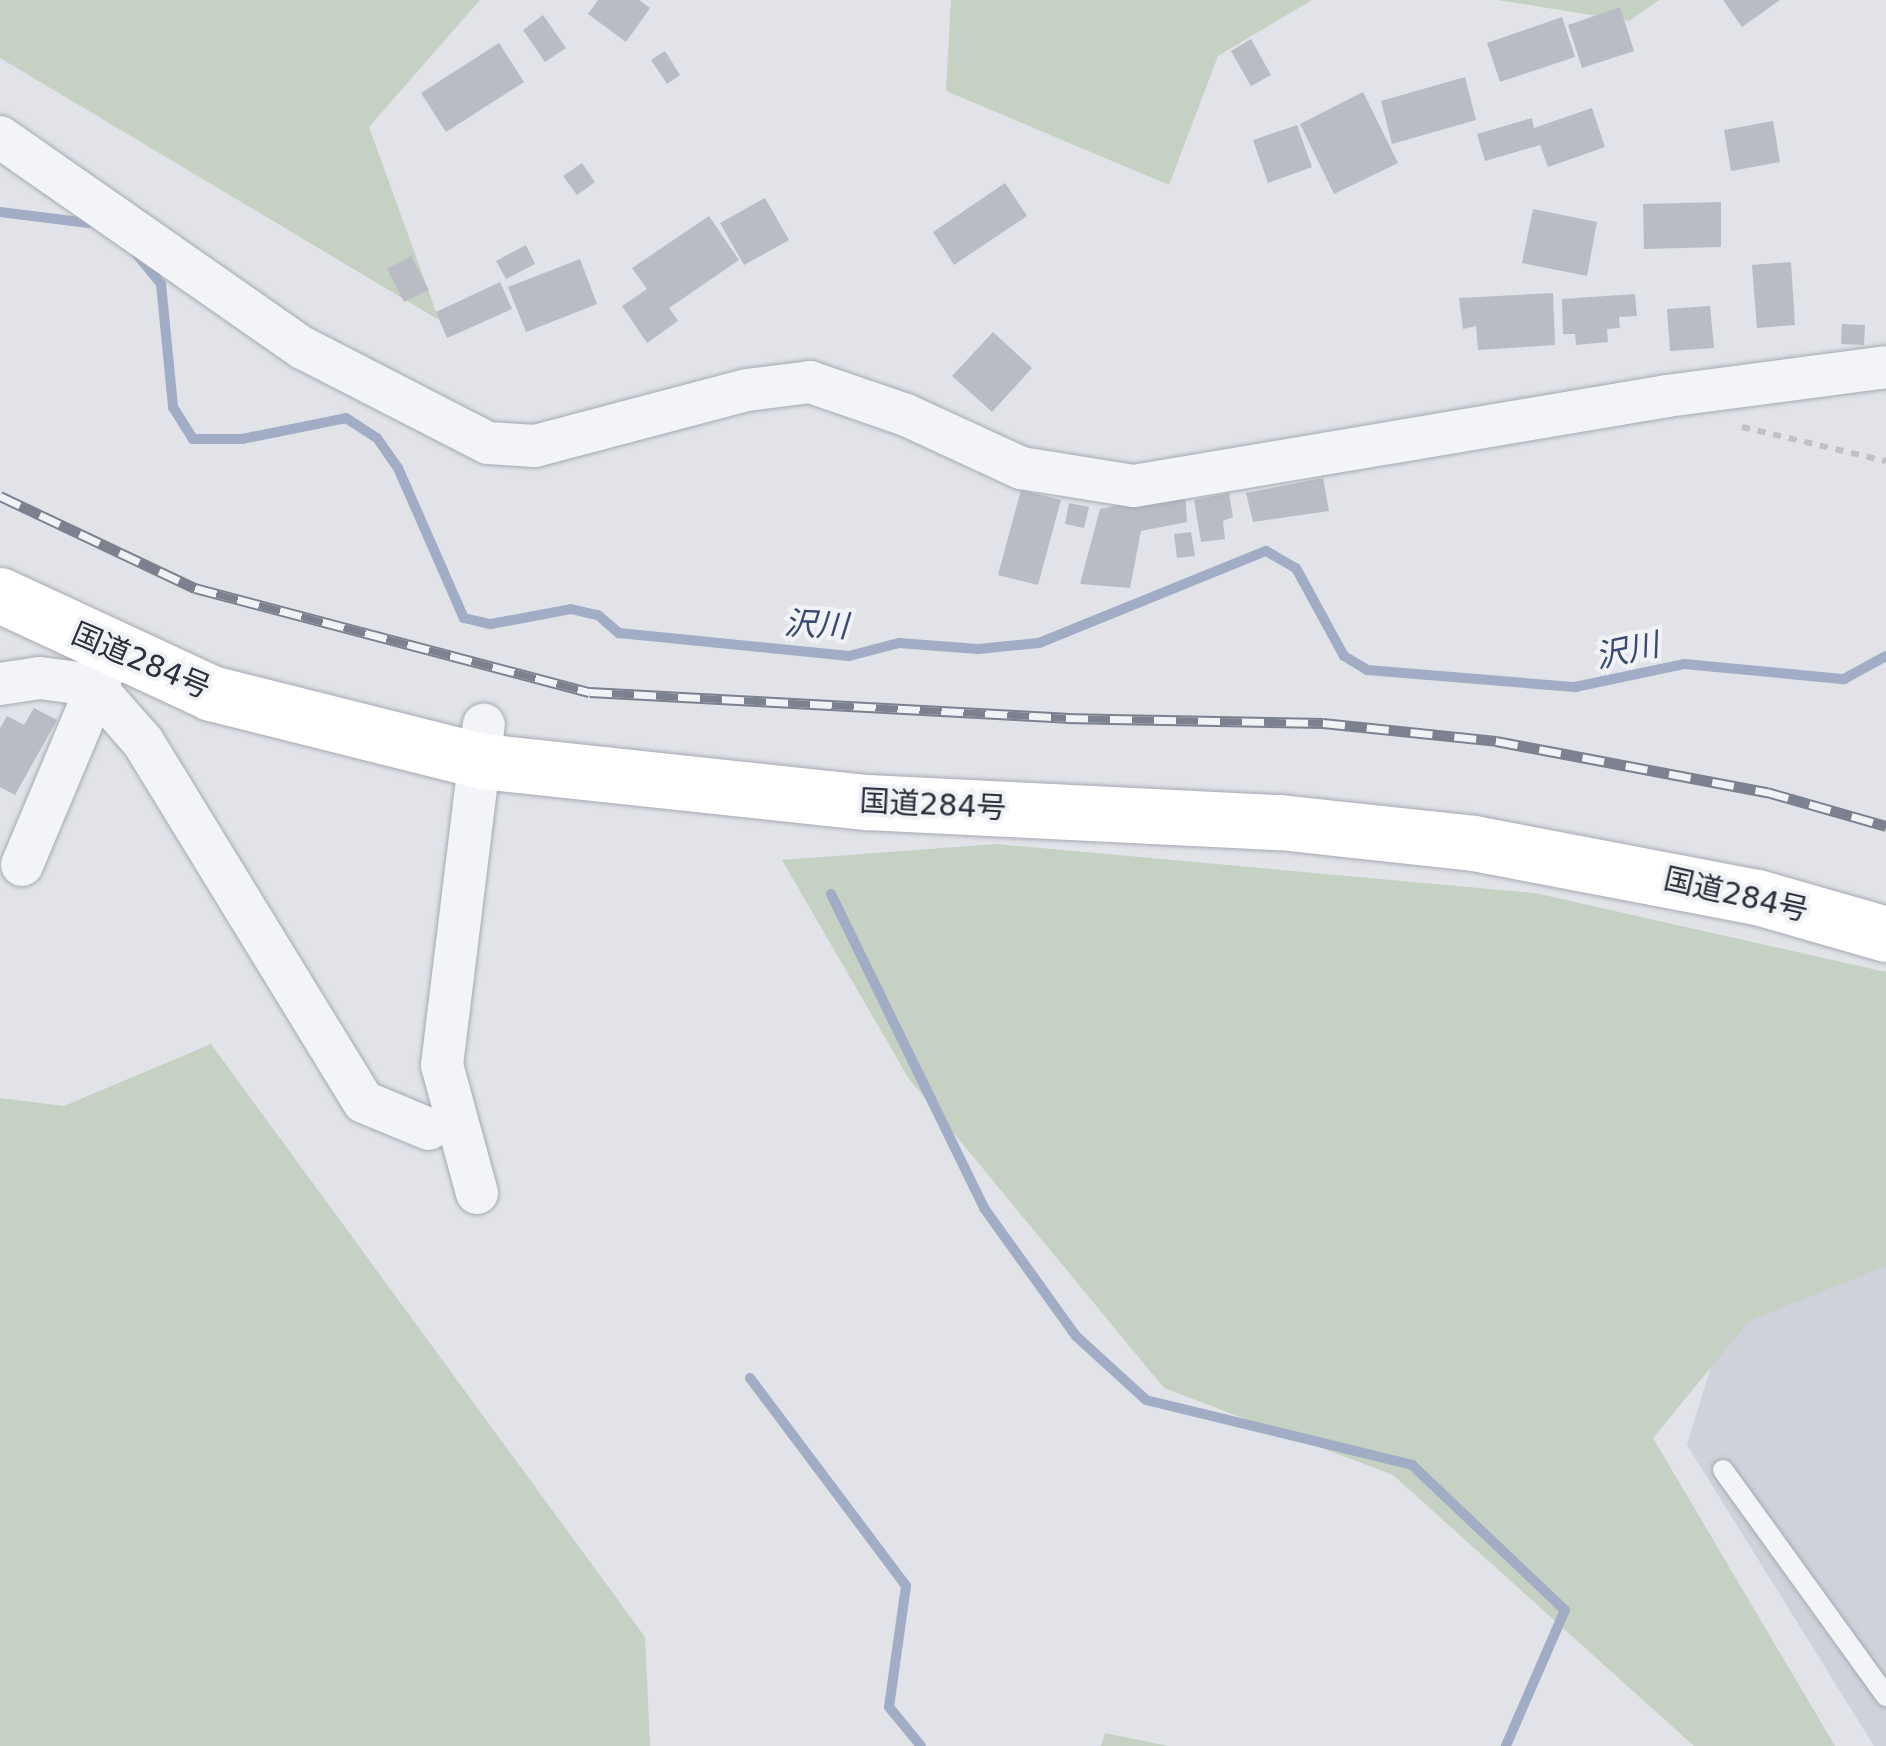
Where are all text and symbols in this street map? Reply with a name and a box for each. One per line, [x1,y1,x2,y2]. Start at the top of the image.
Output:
water label: 沢川 [783,604,849,646]
street label: 国道284号 [66,616,216,706]
water label: 沢川 [1592,626,1662,676]
street label: 国道284号 [859,783,1007,827]
street label: 国道284号 [1660,861,1812,929]

